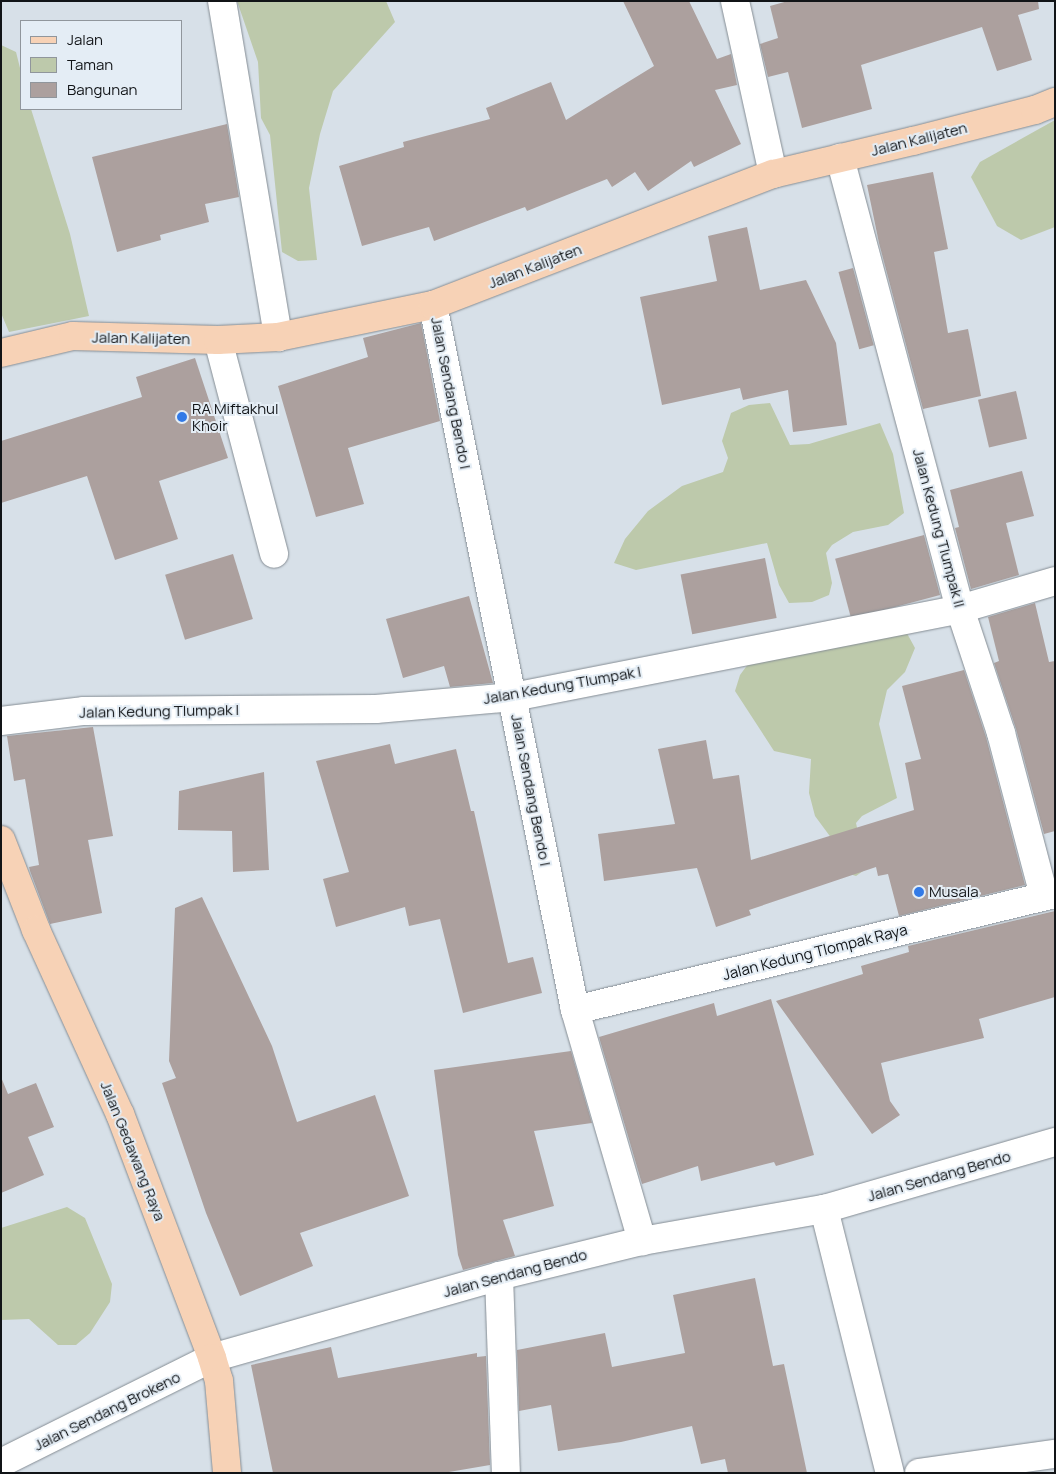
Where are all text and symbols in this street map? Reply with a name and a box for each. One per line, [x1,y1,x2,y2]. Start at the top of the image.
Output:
legend [20,20,182,110]
text: Jalan [67,29,103,50]
text: Taman [67,54,113,75]
text: Bangunan [67,79,137,100]
street label: Jalan Kalijaten [869,118,969,160]
street label: Jalan Kalijaten [486,240,584,292]
street label: Jalan Sendang Bendo I [427,315,475,471]
street label: Jalan Kalijaten [92,328,190,348]
place label: RA Miftakhul Khoir [192,399,278,434]
marker: RA Miftakhul Khoir [176,411,188,423]
street label: Jalan Kedung Tlumpak II [909,447,969,609]
street label: Jalan Kedung Tlumpak I [482,662,642,708]
street label: Jalan Kedung Tlumpak I [79,701,239,721]
street label: Jalan Sendang Bendo I [507,712,555,868]
place label: Musala [929,883,979,901]
marker: Musala [913,886,925,898]
street label: Jalan Kedung Tlompak Raya [721,920,909,984]
street label: Jalan Gedawang Raya [97,1079,169,1223]
street label: Jalan Sendang Bendo [865,1147,1013,1205]
street label: Jalan Sendang Bendo [441,1245,589,1301]
street label: Jalan Sendang Brokeno [31,1368,183,1454]

